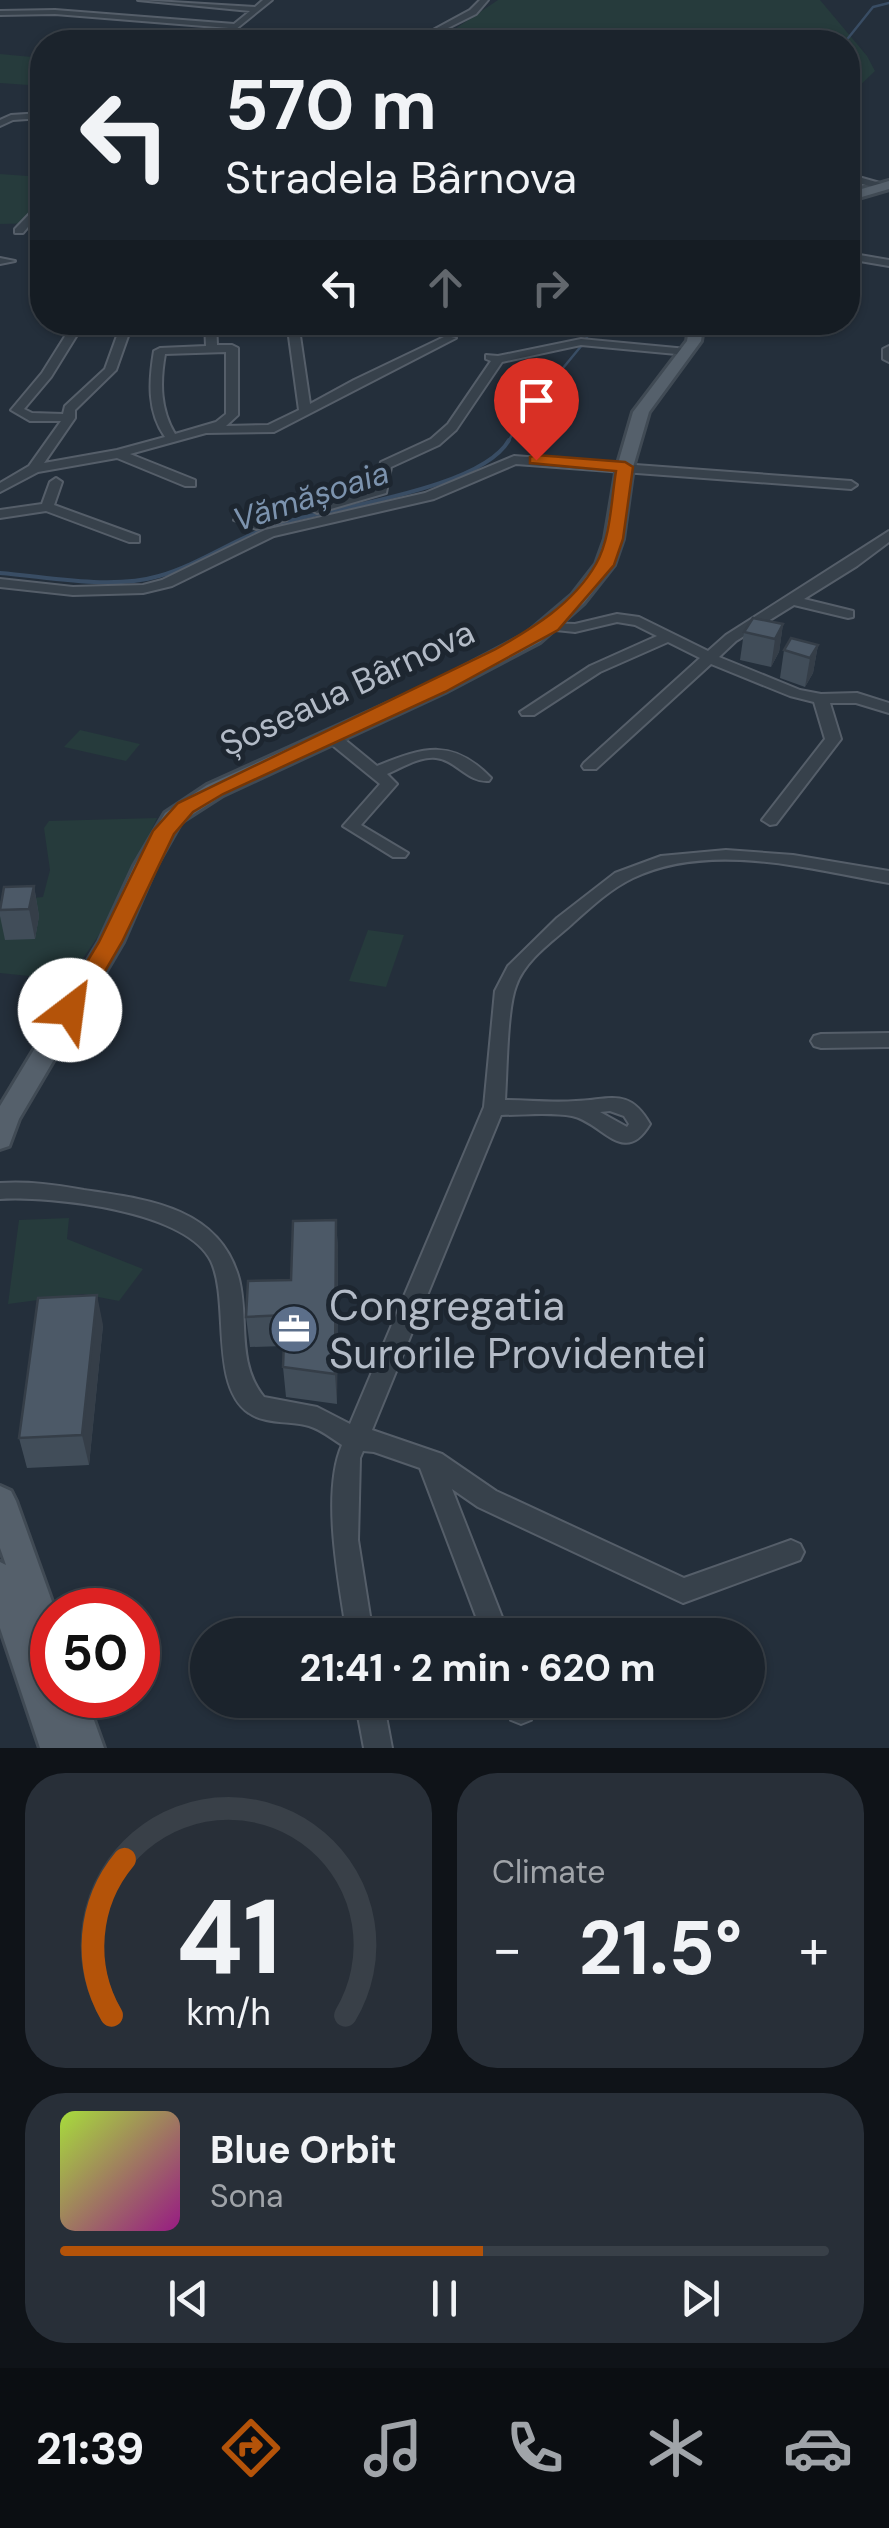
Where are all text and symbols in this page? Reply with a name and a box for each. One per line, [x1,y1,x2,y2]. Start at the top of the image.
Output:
text: 570 m [225,60,437,151]
icon: left [60,70,190,200]
text: Stradela Bârnova [225,148,577,207]
icon: left [313,260,368,315]
icon: ahead [418,260,473,315]
icon: right [523,260,578,315]
pin [494,358,579,461]
icon: arrive [509,373,564,428]
water label: Vămășoaia [228,451,394,541]
street label: Șoseaua Bârnova [212,609,482,767]
position arrow [18,958,122,1062]
place label: Congregatia Surorile Providentei [329,1278,706,1381]
office icon: Congregatia Surorile Providentei [268,1303,320,1355]
speed limit sign: 50 [30,1588,160,1718]
text: 21:41 · 2 min · 620 m [299,1643,656,1693]
text: Climate [492,1851,606,1893]
text: 41 [176,1870,281,2005]
text: 21.5° [579,1900,742,1997]
text: − [492,1913,522,1985]
text: + [799,1913,829,1985]
text: km/h [186,1990,271,2036]
text: Blue Orbit [210,2125,397,2175]
text: Sona [210,2175,283,2217]
icon: previous [161,2271,216,2326]
icon: pause [417,2271,472,2326]
icon: next [673,2271,728,2326]
icon: directions [216,2413,286,2483]
icon: music [358,2413,428,2483]
icon: phone [500,2413,570,2483]
icon: climate [641,2413,711,2483]
icon: car [783,2413,853,2483]
text: 21:39 [36,2419,144,2478]

